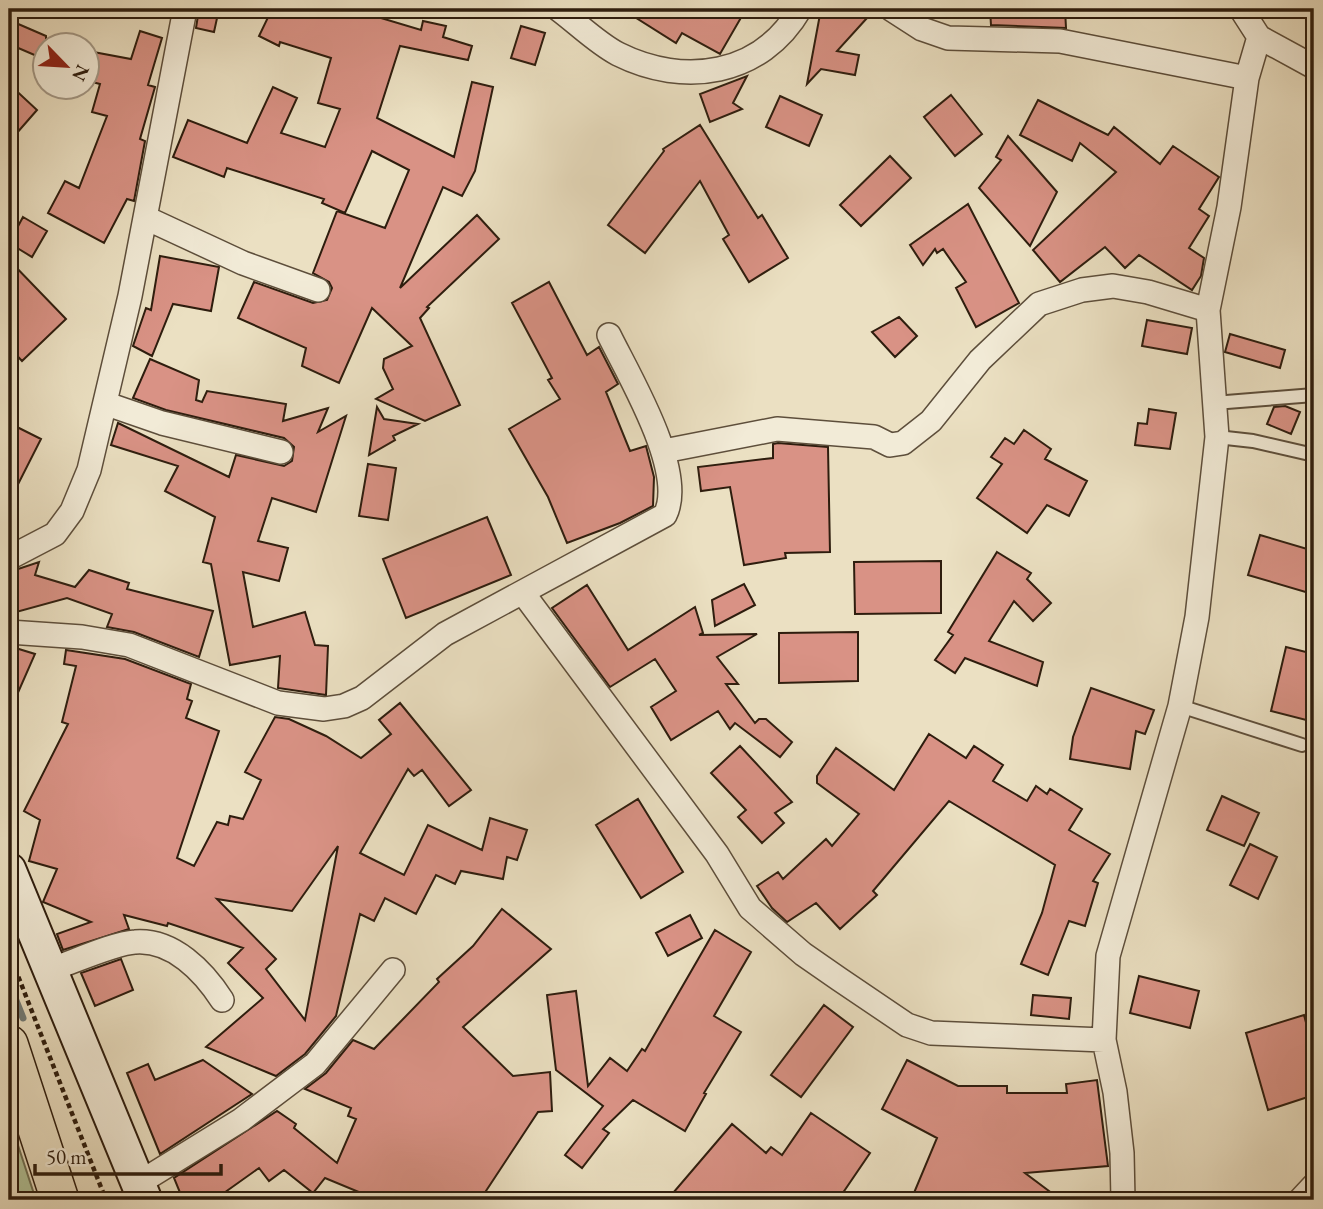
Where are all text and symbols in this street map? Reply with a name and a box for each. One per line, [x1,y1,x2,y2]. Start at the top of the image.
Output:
north arrow [32,32,102,102]
text: N [66,61,96,86]
scale bar [35,1132,220,1176]
text: 50 m [46,1143,87,1170]

